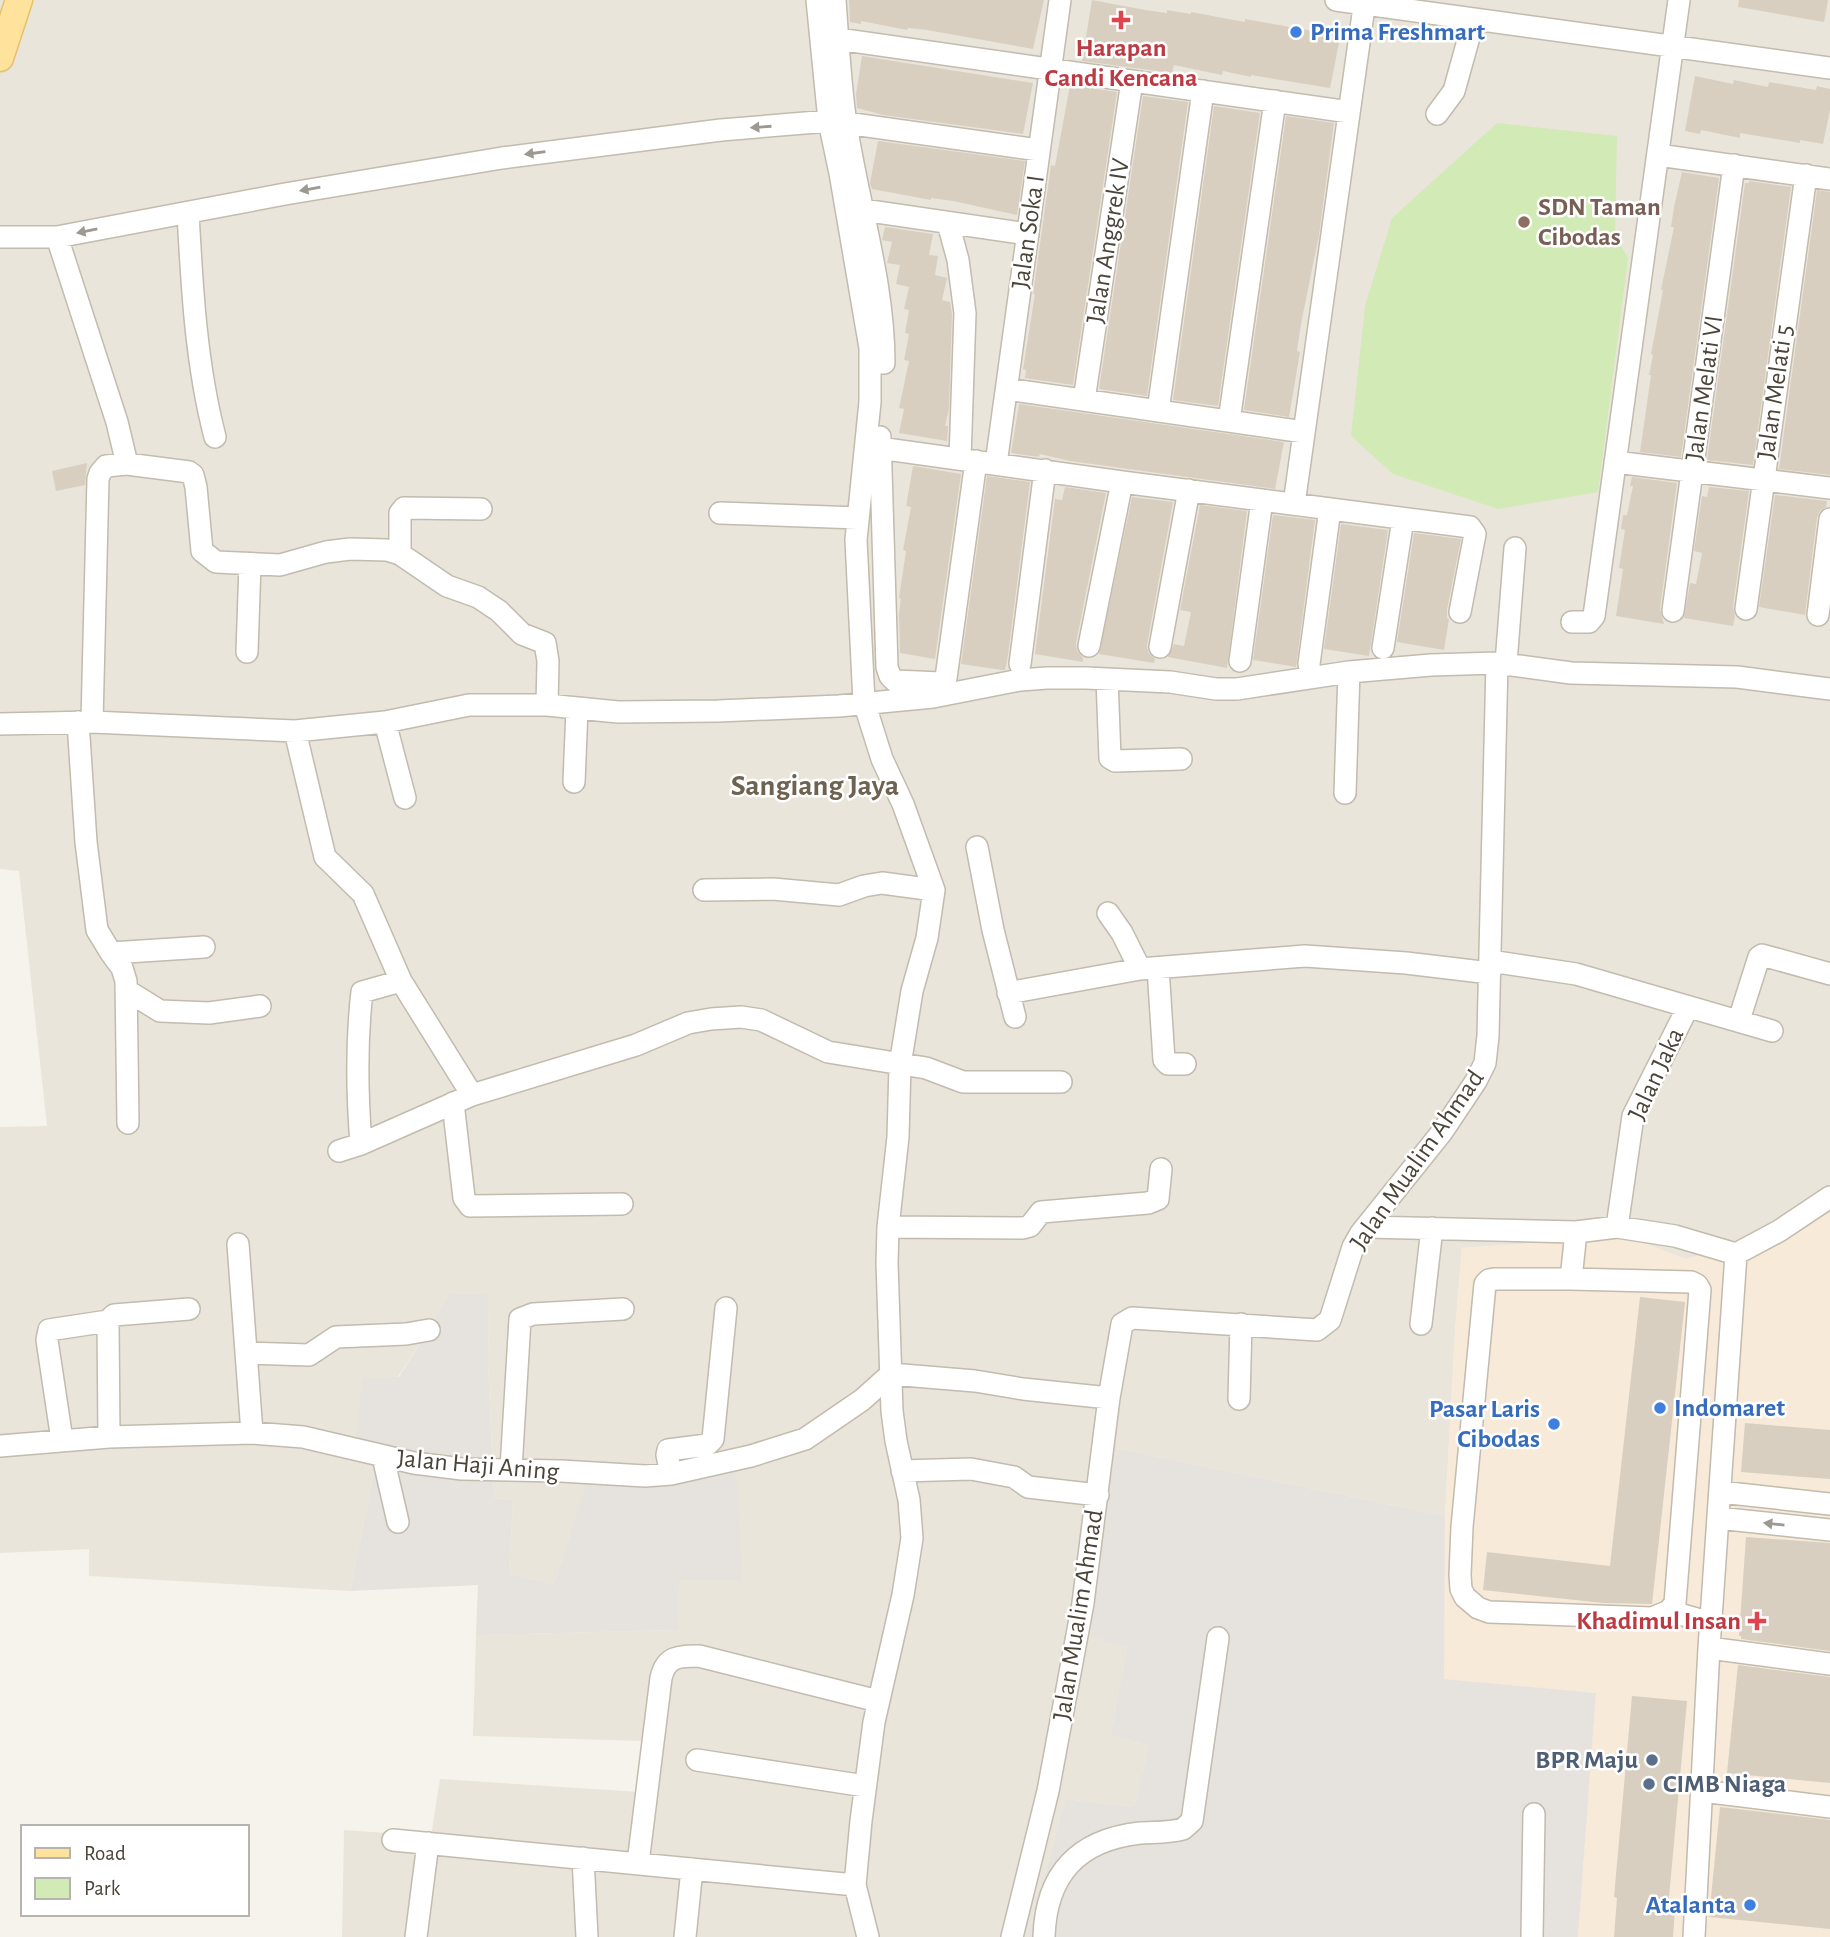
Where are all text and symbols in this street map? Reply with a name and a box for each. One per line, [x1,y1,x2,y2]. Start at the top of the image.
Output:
marker: Harapan Candi Kencana [1111,10,1131,30]
place label: Prima Freshmart [1310,19,1485,45]
marker: Prima Freshmart [1288,24,1304,40]
place label: Harapan Candi Kencana [1045,35,1197,91]
one-way arrow [749,122,771,133]
one-way arrow [524,148,546,159]
street label: Jalan Anggrek IV [1082,156,1134,325]
street label: Jalan Soka I [1007,173,1049,291]
one-way arrow [299,184,321,195]
place label: SDN Taman Cibodas [1538,194,1661,250]
marker: SDN Taman Cibodas [1516,214,1532,230]
one-way arrow [76,226,98,237]
street label: Jalan Melati VI [1681,314,1727,462]
street label: Jalan Melati 5 [1753,323,1797,461]
district label: Sangiang Jaya [731,771,899,801]
street label: Jalan Jaka [1623,1024,1689,1124]
street label: Jalan Mualim Ahmad [1345,1065,1489,1255]
place label: Indomaret [1674,1395,1785,1421]
place label: Pasar Laris Cibodas [1429,1396,1540,1452]
marker: Indomaret [1652,1400,1668,1416]
marker: Pasar Laris Cibodas [1546,1416,1562,1432]
street label: Jalan Haji Aning [396,1445,561,1485]
street label: Jalan Mualim Ahmad [1048,1508,1108,1722]
one-way arrow [1763,1518,1785,1529]
place label: Khadimul Insan [1576,1608,1741,1634]
marker: Khadimul Insan [1747,1611,1767,1631]
place label: BPR Maju [1535,1747,1638,1773]
marker: BPR Maju [1644,1752,1660,1768]
place label: CIMB Niaga [1663,1771,1786,1797]
marker: CIMB Niaga [1641,1776,1657,1792]
legend [21,1825,248,1916]
text: Road [84,1843,126,1864]
text: Park [84,1878,121,1899]
place label: Atalanta [1645,1892,1736,1918]
marker: Atalanta [1742,1897,1758,1913]

